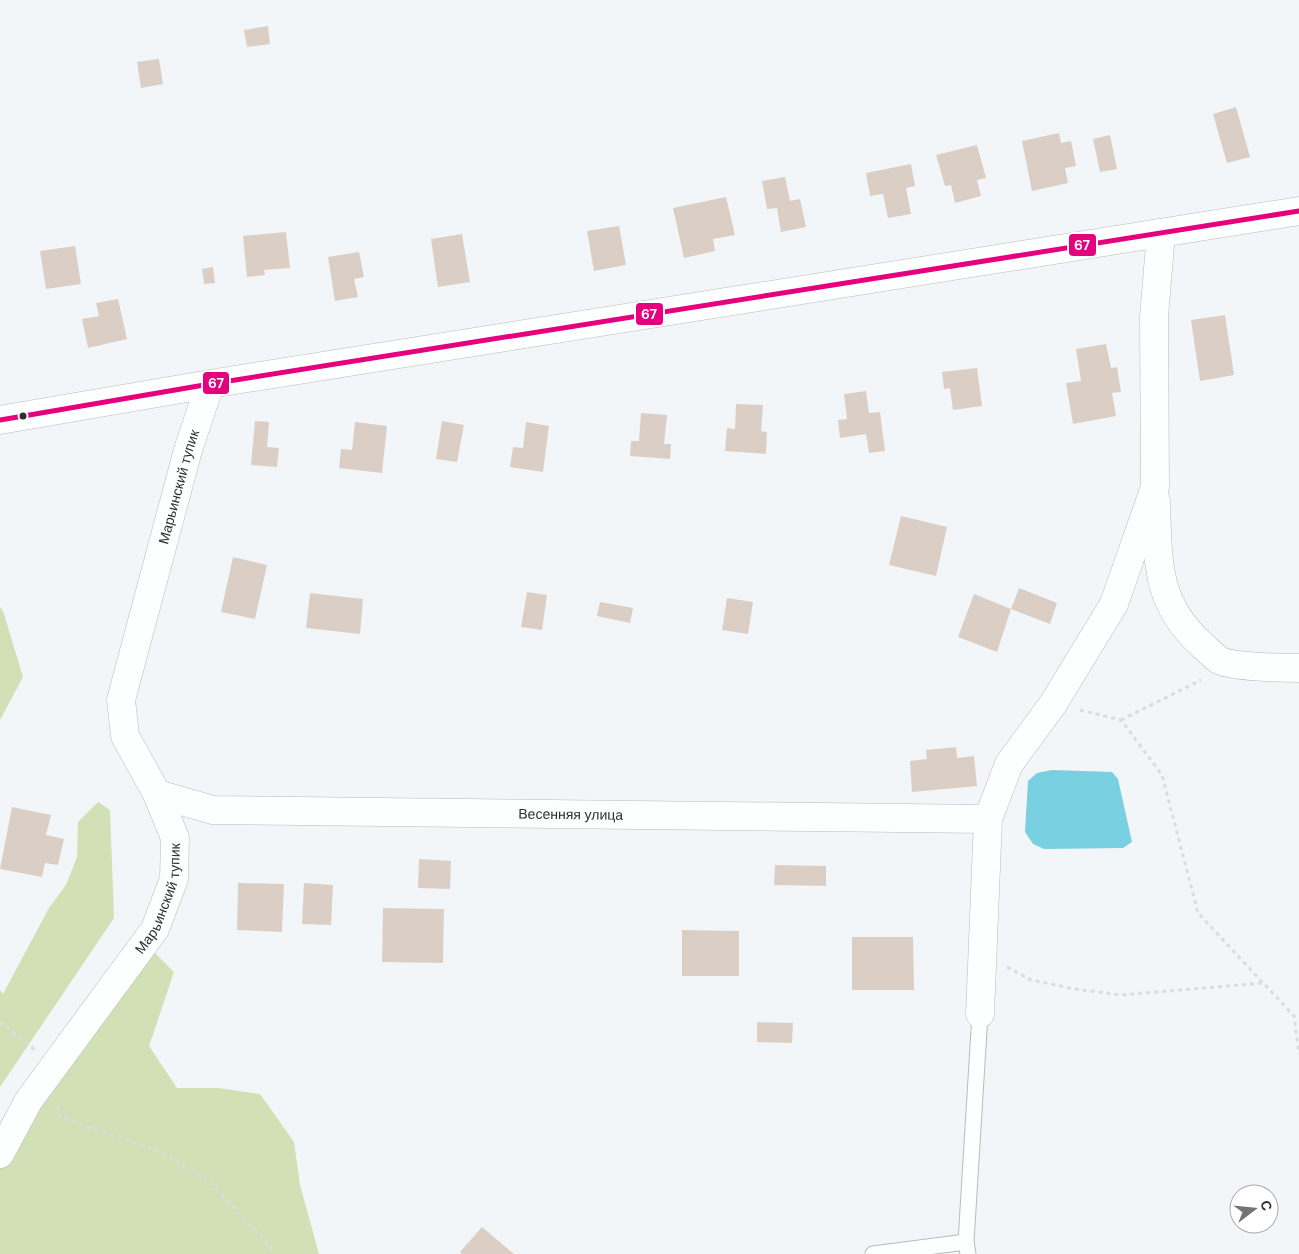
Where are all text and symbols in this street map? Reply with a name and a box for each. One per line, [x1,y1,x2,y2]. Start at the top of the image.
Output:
line badge: 67 [1068,233,1097,257]
text: 67 [1074,236,1091,254]
line badge: 67 [635,302,664,326]
text: 67 [641,305,658,323]
line badge: 67 [202,371,230,395]
text: 67 [208,374,225,392]
unlabelled marker [18,411,28,421]
street label: Марьинский тупик [154,426,203,546]
street label: Весенняя улица [518,805,623,824]
street label: Марьинский тупик [131,842,184,957]
north arrow [1229,1184,1279,1234]
text: С [1256,1198,1277,1213]

